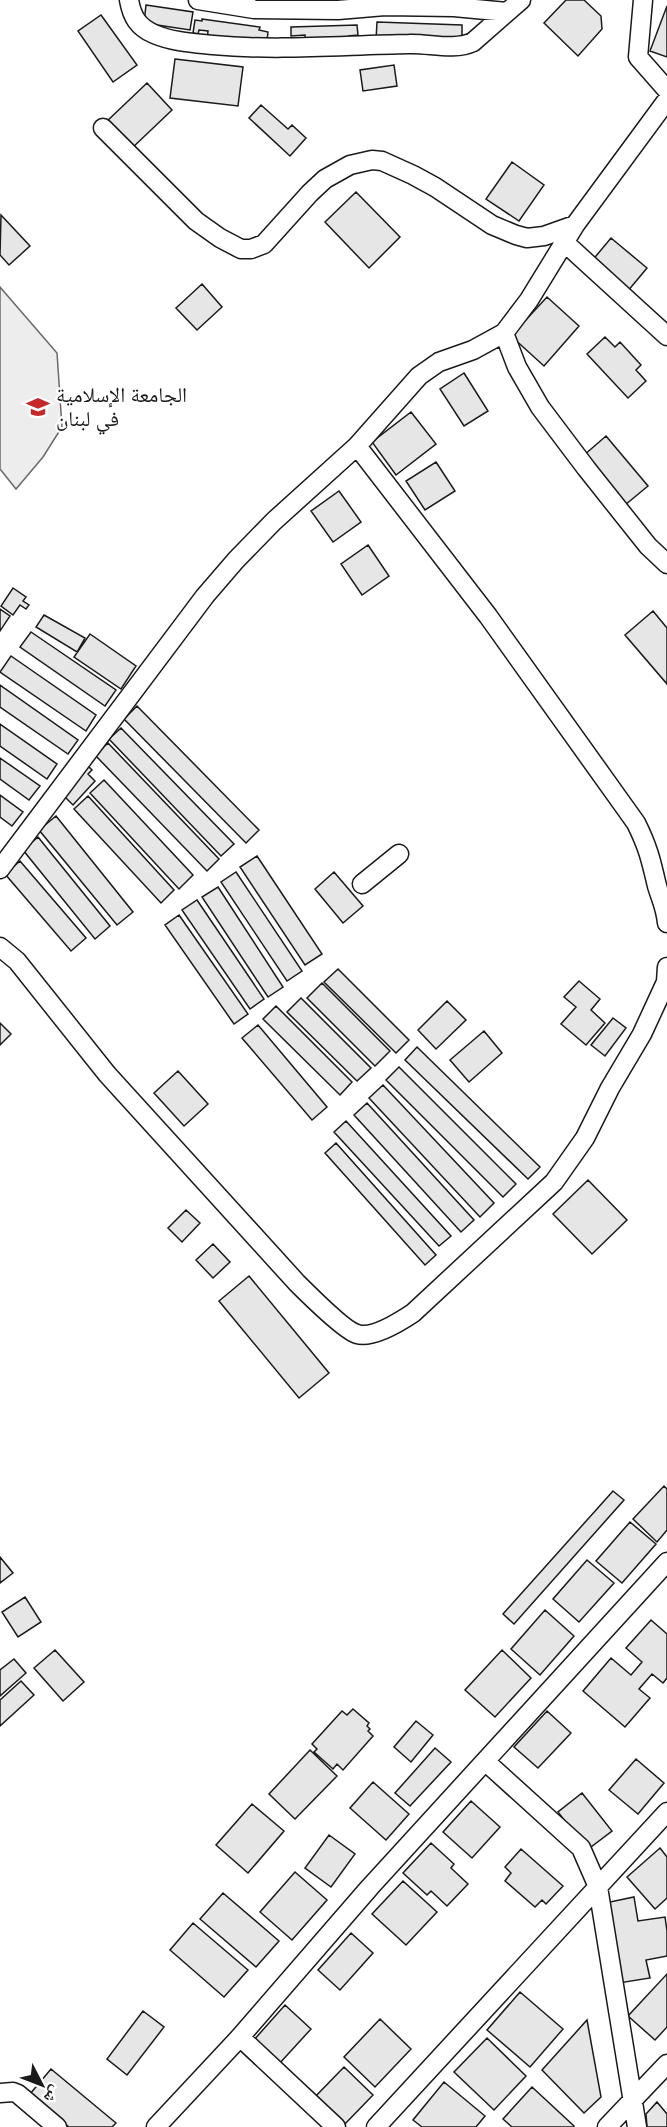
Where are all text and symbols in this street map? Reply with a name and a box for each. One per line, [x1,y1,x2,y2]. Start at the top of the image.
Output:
place label: الجامعة الإسلامية في لبنان [56,383,187,435]
school or university icon: الجامعة الإسلامية في لبنان [25,394,51,420]
north arrow [12,2055,72,2115]
text: ش [39,2081,66,2107]

